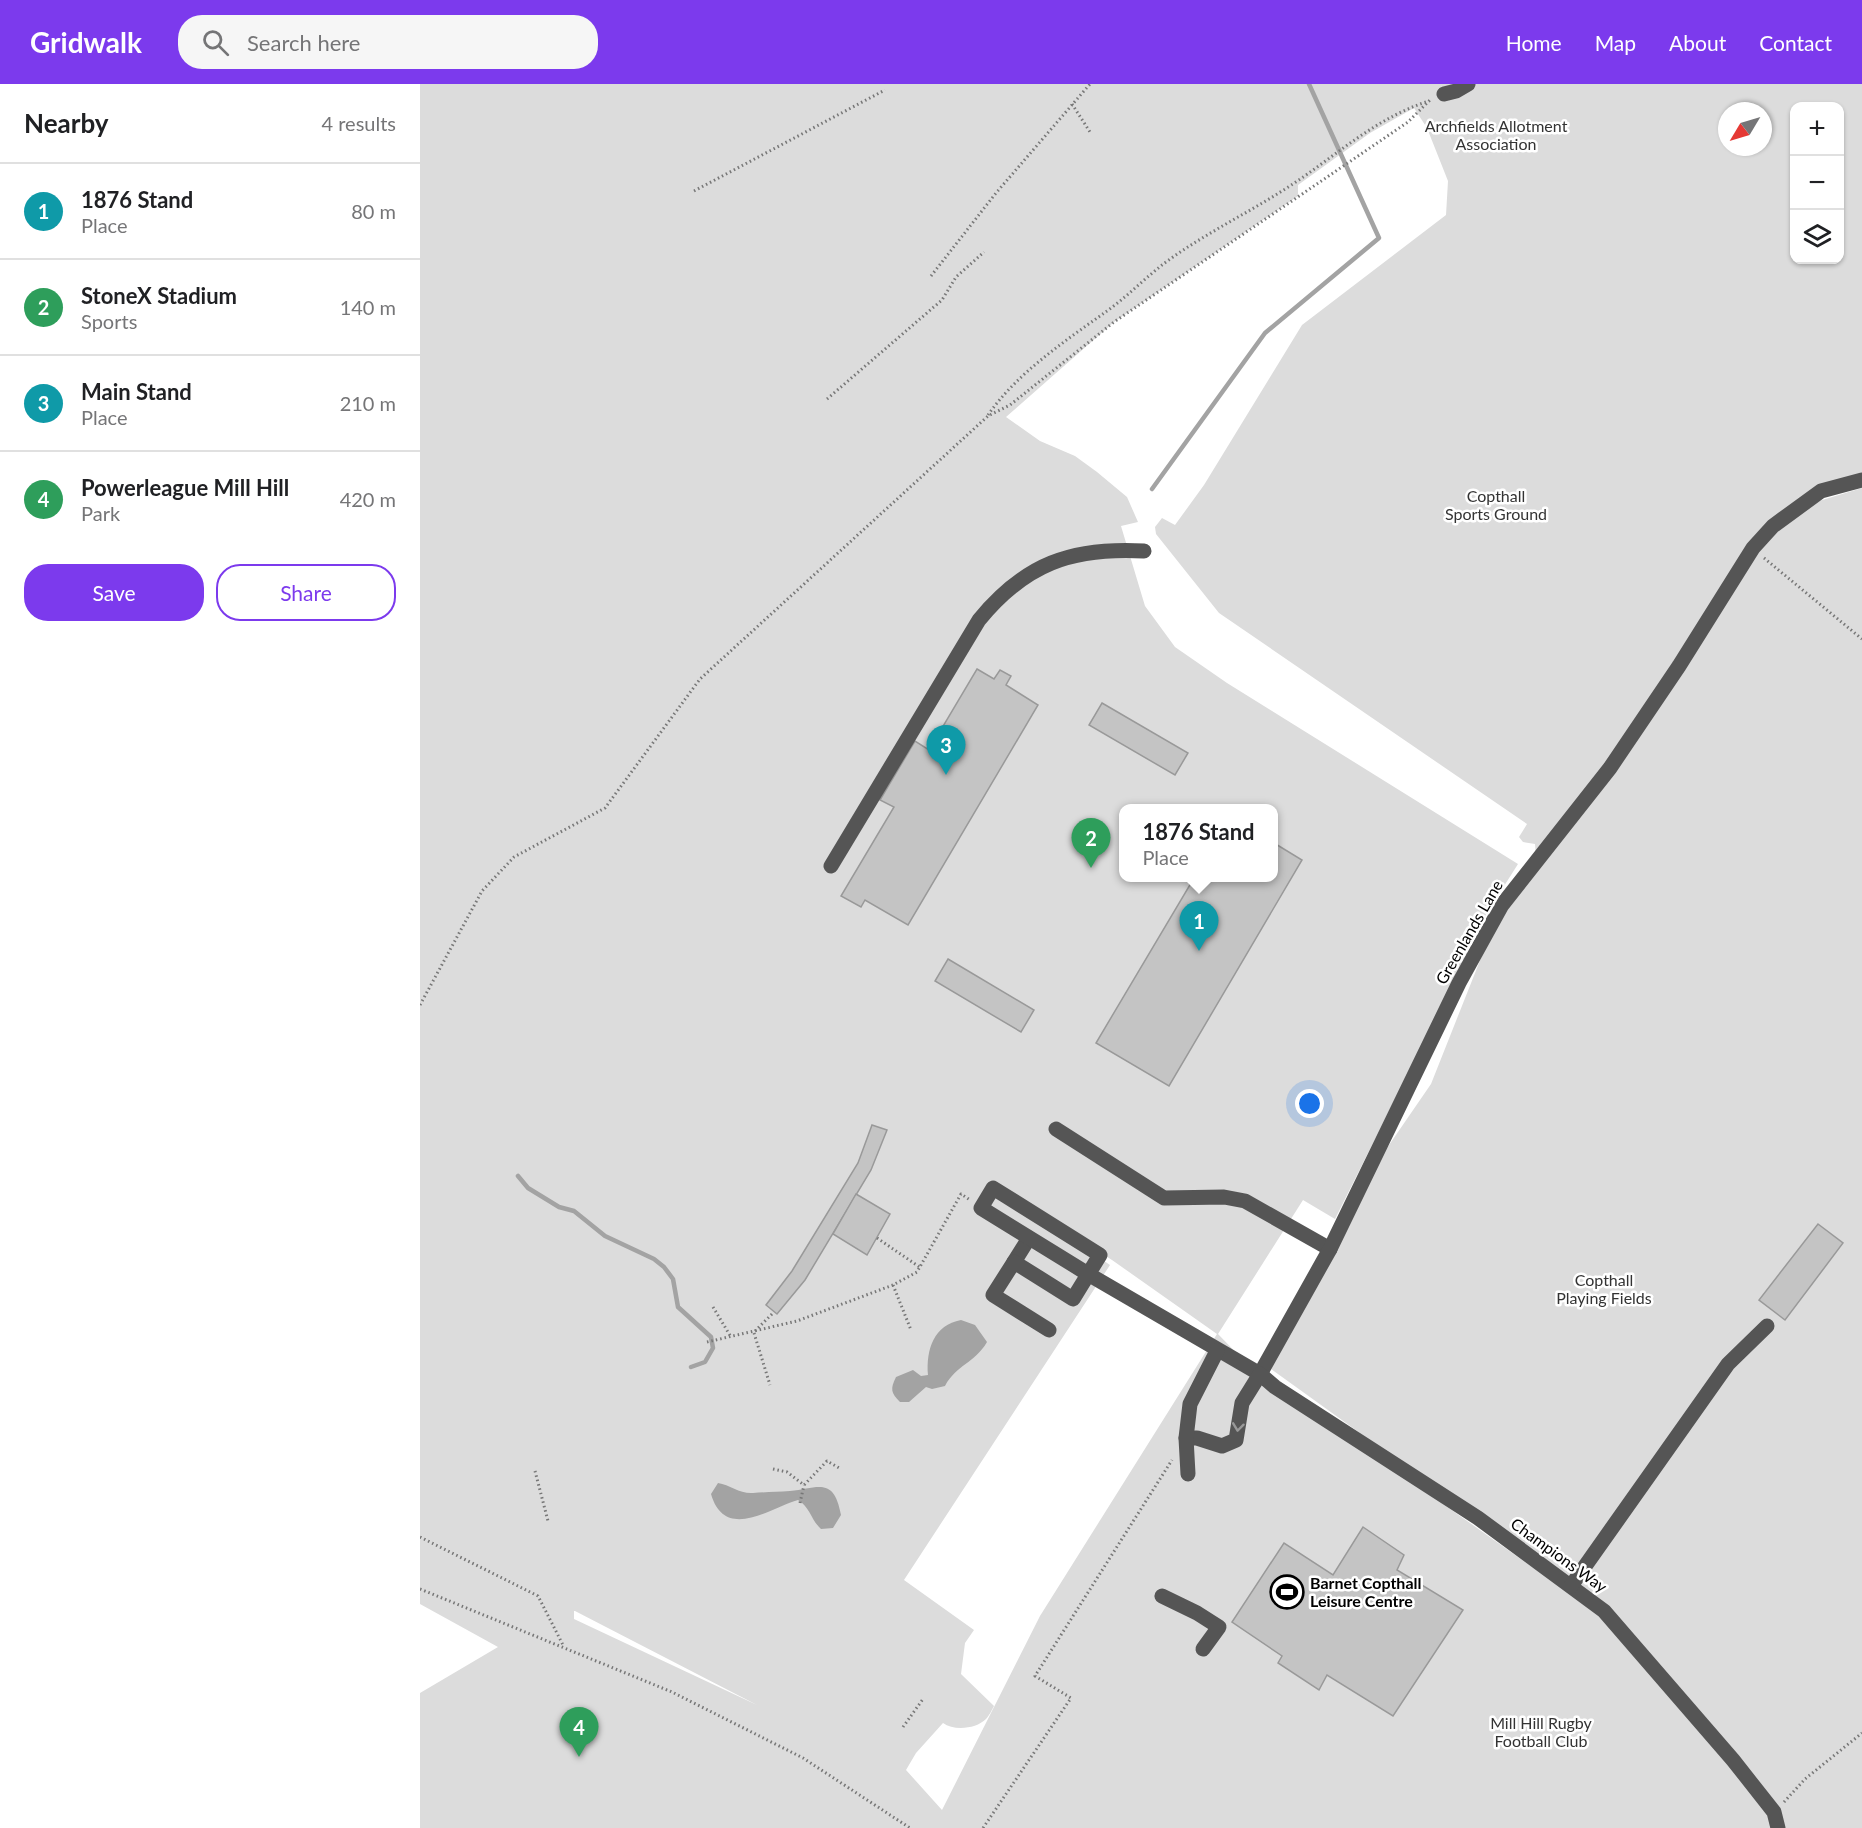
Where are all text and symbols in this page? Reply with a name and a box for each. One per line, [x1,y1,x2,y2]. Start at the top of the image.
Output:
search box [178,15,598,69]
text: Gridwalk [30,25,142,59]
icon: search [199,26,232,59]
text: Search here [247,29,360,56]
text: Home [1506,30,1562,55]
text: Map [1595,30,1636,55]
text: About [1669,30,1726,55]
text: Contact [1759,30,1832,55]
north arrow [1718,102,1772,156]
map controls [1790,102,1844,264]
button: + [1790,102,1844,156]
text: Nearby [24,107,109,139]
text: 4 results [321,111,396,135]
park label: Archfields Allotment Association [1425,116,1568,153]
button: − [1790,156,1844,210]
text: 1876 Stand [81,186,193,213]
text: 1 [38,199,49,223]
text: 80 m [351,199,396,223]
button: layers [1790,210,1844,264]
text: Place [81,213,128,237]
text: StoneX Stadium [81,282,237,309]
text: 2 [38,295,49,319]
text: 140 m [340,295,396,319]
text: Sports [81,309,137,333]
text: Main Stand [81,378,192,405]
text: 3 [38,391,49,415]
text: 210 m [340,391,396,415]
text: Place [81,405,128,429]
text: Powerleague Mill Hill [81,474,289,501]
park label: Copthall Sports Ground [1445,486,1547,523]
text: 4 [38,487,49,511]
text: 420 m [340,487,396,511]
text: Park [81,501,120,525]
button: Save [24,564,204,621]
button: Share [216,564,396,621]
pin: 3 [926,726,966,775]
popup [1119,804,1278,882]
pin: 2 [1072,818,1110,868]
text: 1876 Stand [1142,818,1255,845]
text: Place [1142,845,1189,869]
street label: Greenlands Lane [1431,876,1506,987]
pin: 1 [1180,902,1218,951]
your location [1295,1089,1324,1118]
park label: Copthall Playing Fields [1556,1270,1652,1307]
one-way arrow [1232,1422,1245,1431]
street label: Champions Way [1508,1513,1612,1596]
place label: Barnet Copthall Leisure Centre [1310,1573,1421,1610]
sports icon: Barnet Copthall Leisure Centre [1269,1574,1305,1610]
pin: 4 [560,1708,598,1757]
park label: Mill Hill Rugby Football Club [1490,1713,1593,1750]

